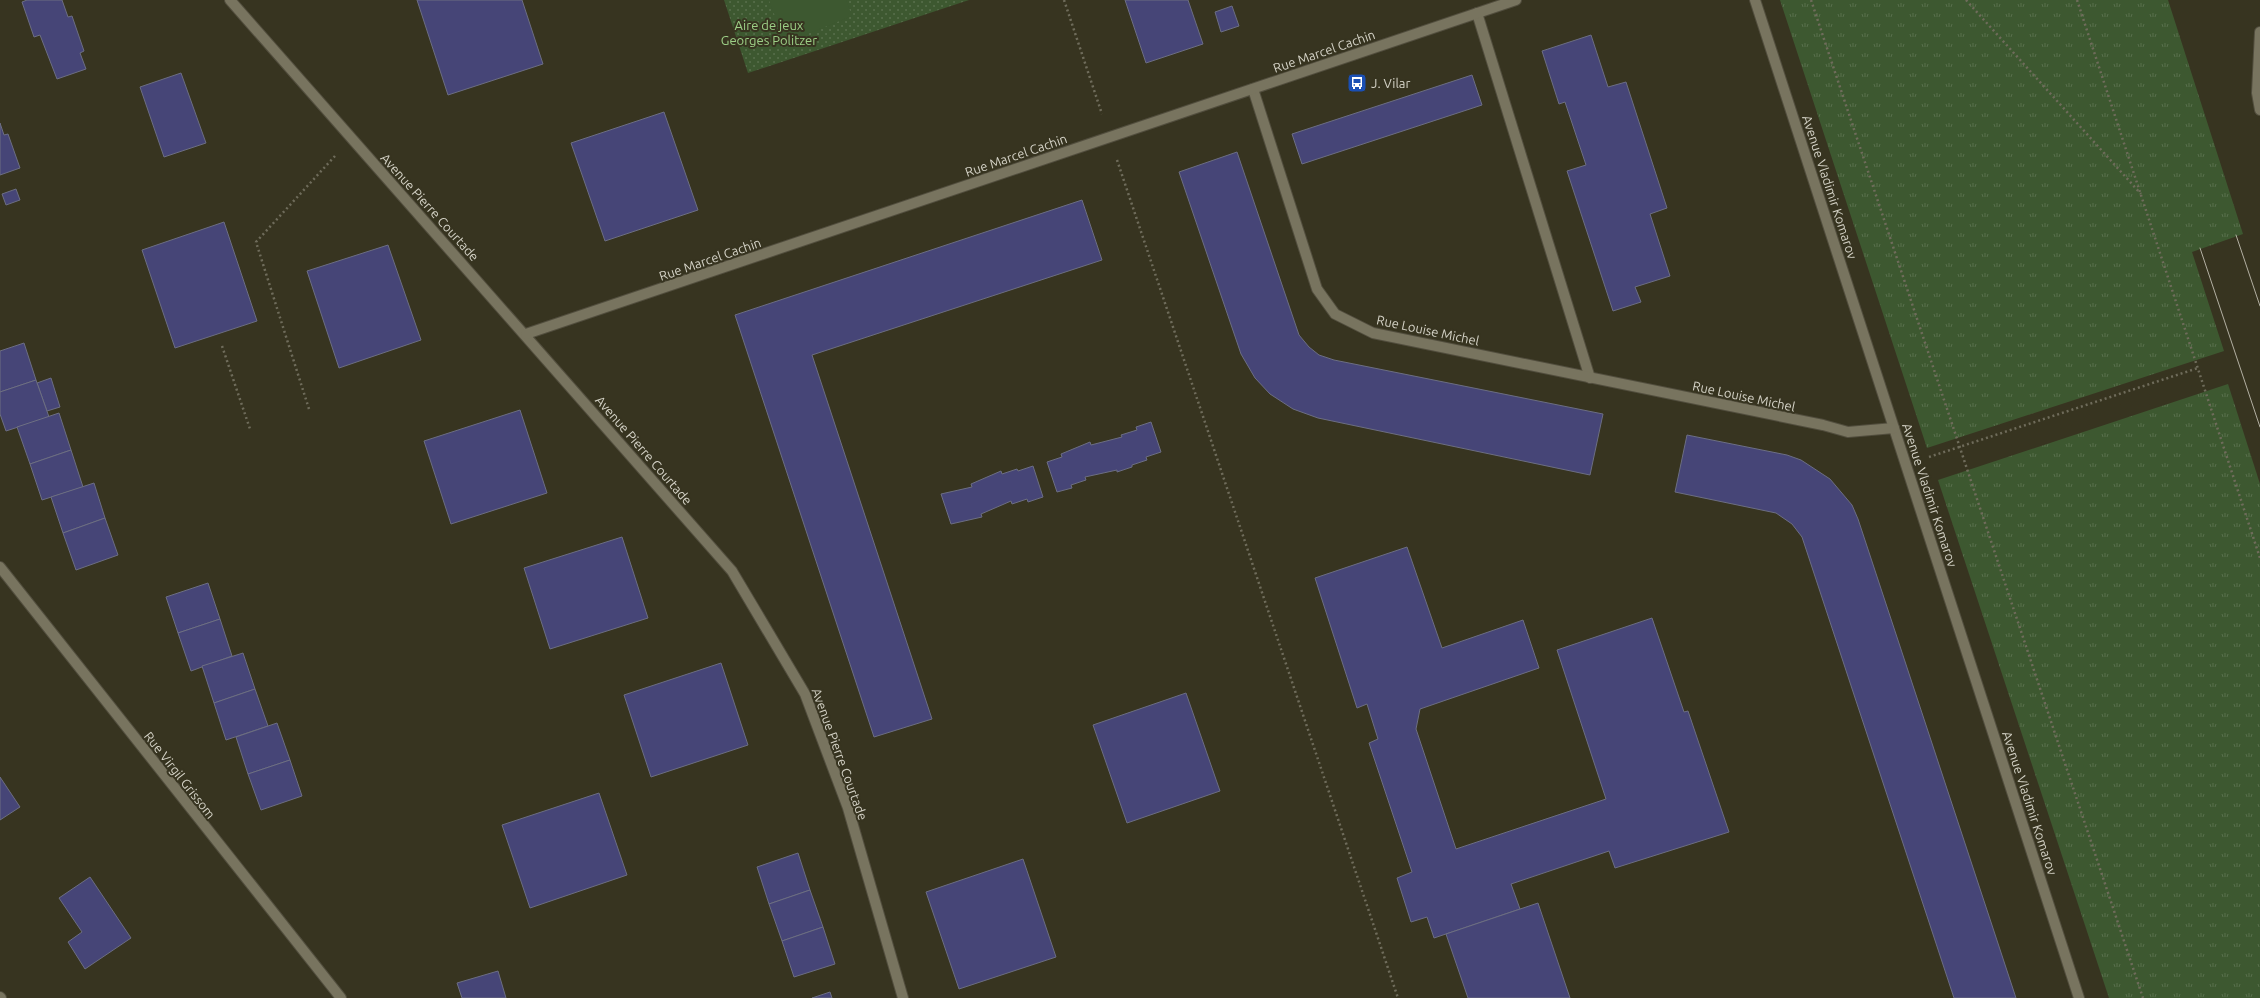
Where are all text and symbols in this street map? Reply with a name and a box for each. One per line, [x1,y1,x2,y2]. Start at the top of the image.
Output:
park label: Aire de jeux Georges Politzer [721,18,817,47]
street label: Rue Marcel Cachin [1271,27,1377,75]
bus stop icon: J. Vilar [1346,72,1368,94]
place label: J. Vilar [1371,76,1411,90]
street label: Avenue Vladimir Komarov [1800,113,1860,261]
street label: Rue Marcel Cachin [963,131,1069,179]
street label: Avenue Pierre Courtade [378,151,482,263]
street label: Rue Marcel Cachin [657,235,763,283]
street label: Rue Louise Michel [1375,312,1481,348]
street label: Rue Louise Michel [1691,378,1797,414]
street label: Avenue Pierre Courtade [593,393,695,507]
street label: Avenue Vladimir Komarov [1900,421,1960,569]
street label: Avenue Pierre Courtade [810,686,870,822]
street label: Rue Virgil Grissom [142,729,218,821]
street label: Avenue Vladimir Komarov [2000,729,2060,877]

